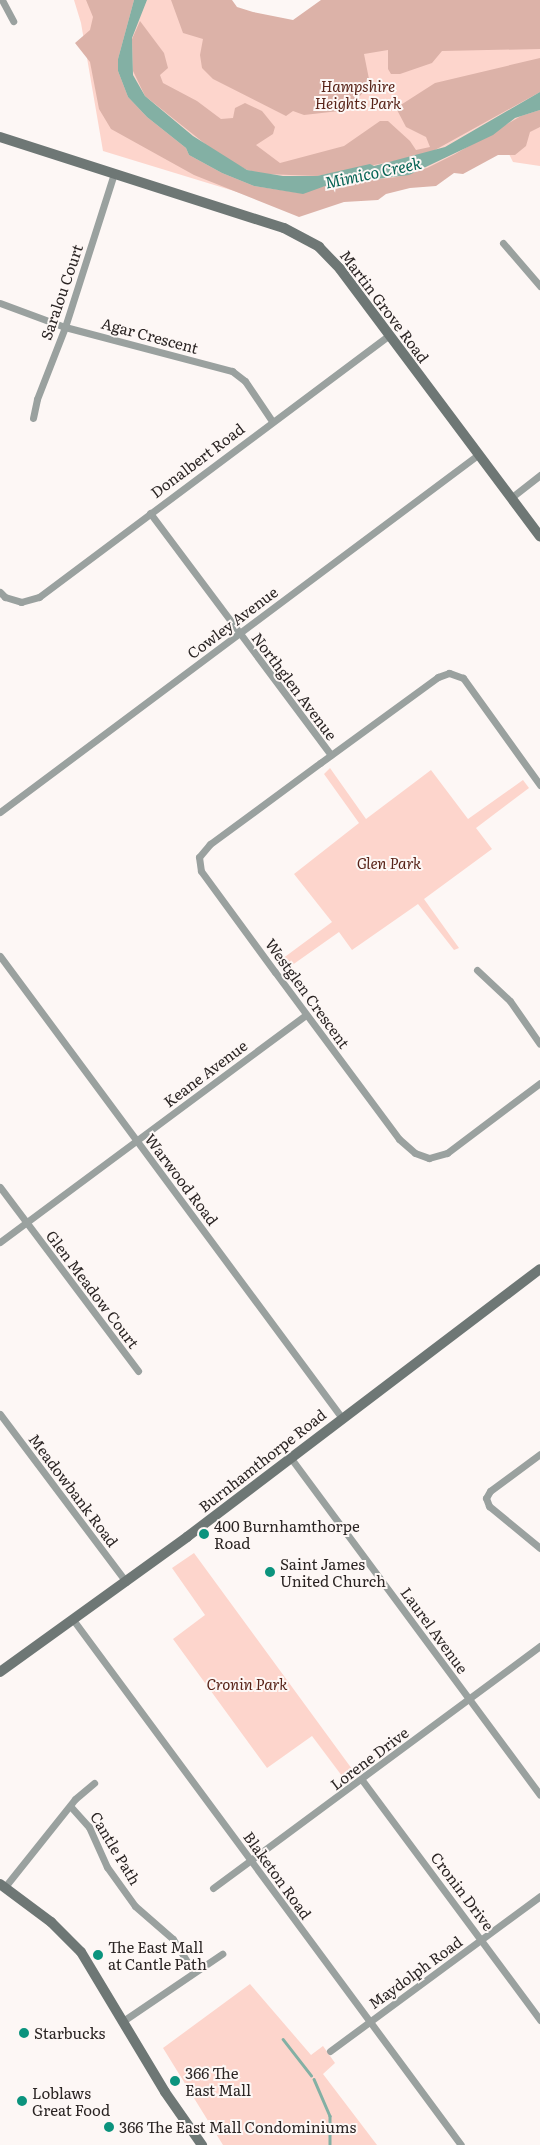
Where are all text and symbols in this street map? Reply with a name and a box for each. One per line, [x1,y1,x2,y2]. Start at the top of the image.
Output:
park label: Hampshire Heights Park [315,76,401,111]
water label: Mimico Creek [323,152,423,192]
street label: Saralou Court [36,242,86,342]
street label: Martin Grove Road [337,246,433,366]
street label: Agar Crescent [100,313,200,357]
street label: Donalbert Road [147,419,247,501]
street label: Cowley Avenue [183,582,281,662]
street label: Northglen Avenue [249,629,341,743]
park label: Glen Park [357,854,421,872]
street label: Westglen Crescent [262,935,354,1051]
street label: Keane Avenue [160,1036,250,1110]
street label: Warwood Road [142,1130,222,1228]
street label: Glen Meadow Court [43,1227,143,1351]
street label: Burnhamthorpe Road [195,1405,329,1515]
street label: Meadowbank Road [26,1430,122,1550]
place label: 400 Burnhamthorpe Road [214,1516,360,1551]
marker: 400 Burnhamthorpe Road [198,1528,210,1540]
place label: Saint James United Church [280,1554,386,1589]
marker: Saint James United Church [264,1566,276,1578]
street label: Laurel Avenue [398,1583,472,1677]
park label: Cronin Park [207,1675,287,1693]
street label: Lorene Drive [327,1723,411,1793]
street label: Cantle Path [87,1808,145,1888]
street label: Blaketon Road [240,1828,316,1922]
street label: Cronin Drive [428,1848,498,1934]
street label: Maydolph Road [365,1932,465,2012]
place label: The East Mall at Cantle Path [108,1937,207,1972]
marker: The East Mall at Cantle Path [92,1949,104,1961]
place label: Starbucks [34,2024,105,2042]
marker: Starbucks [18,2027,30,2039]
place label: 366 The East Mall [185,2063,251,2098]
marker: 366 The East Mall [169,2075,181,2087]
place label: Loblaws Great Food [32,2083,110,2118]
marker: Loblaws Great Food [16,2095,28,2107]
place label: 366 The East Mall Condominiums [119,2118,356,2136]
marker: 366 The East Mall Condominiums [103,2121,115,2133]

